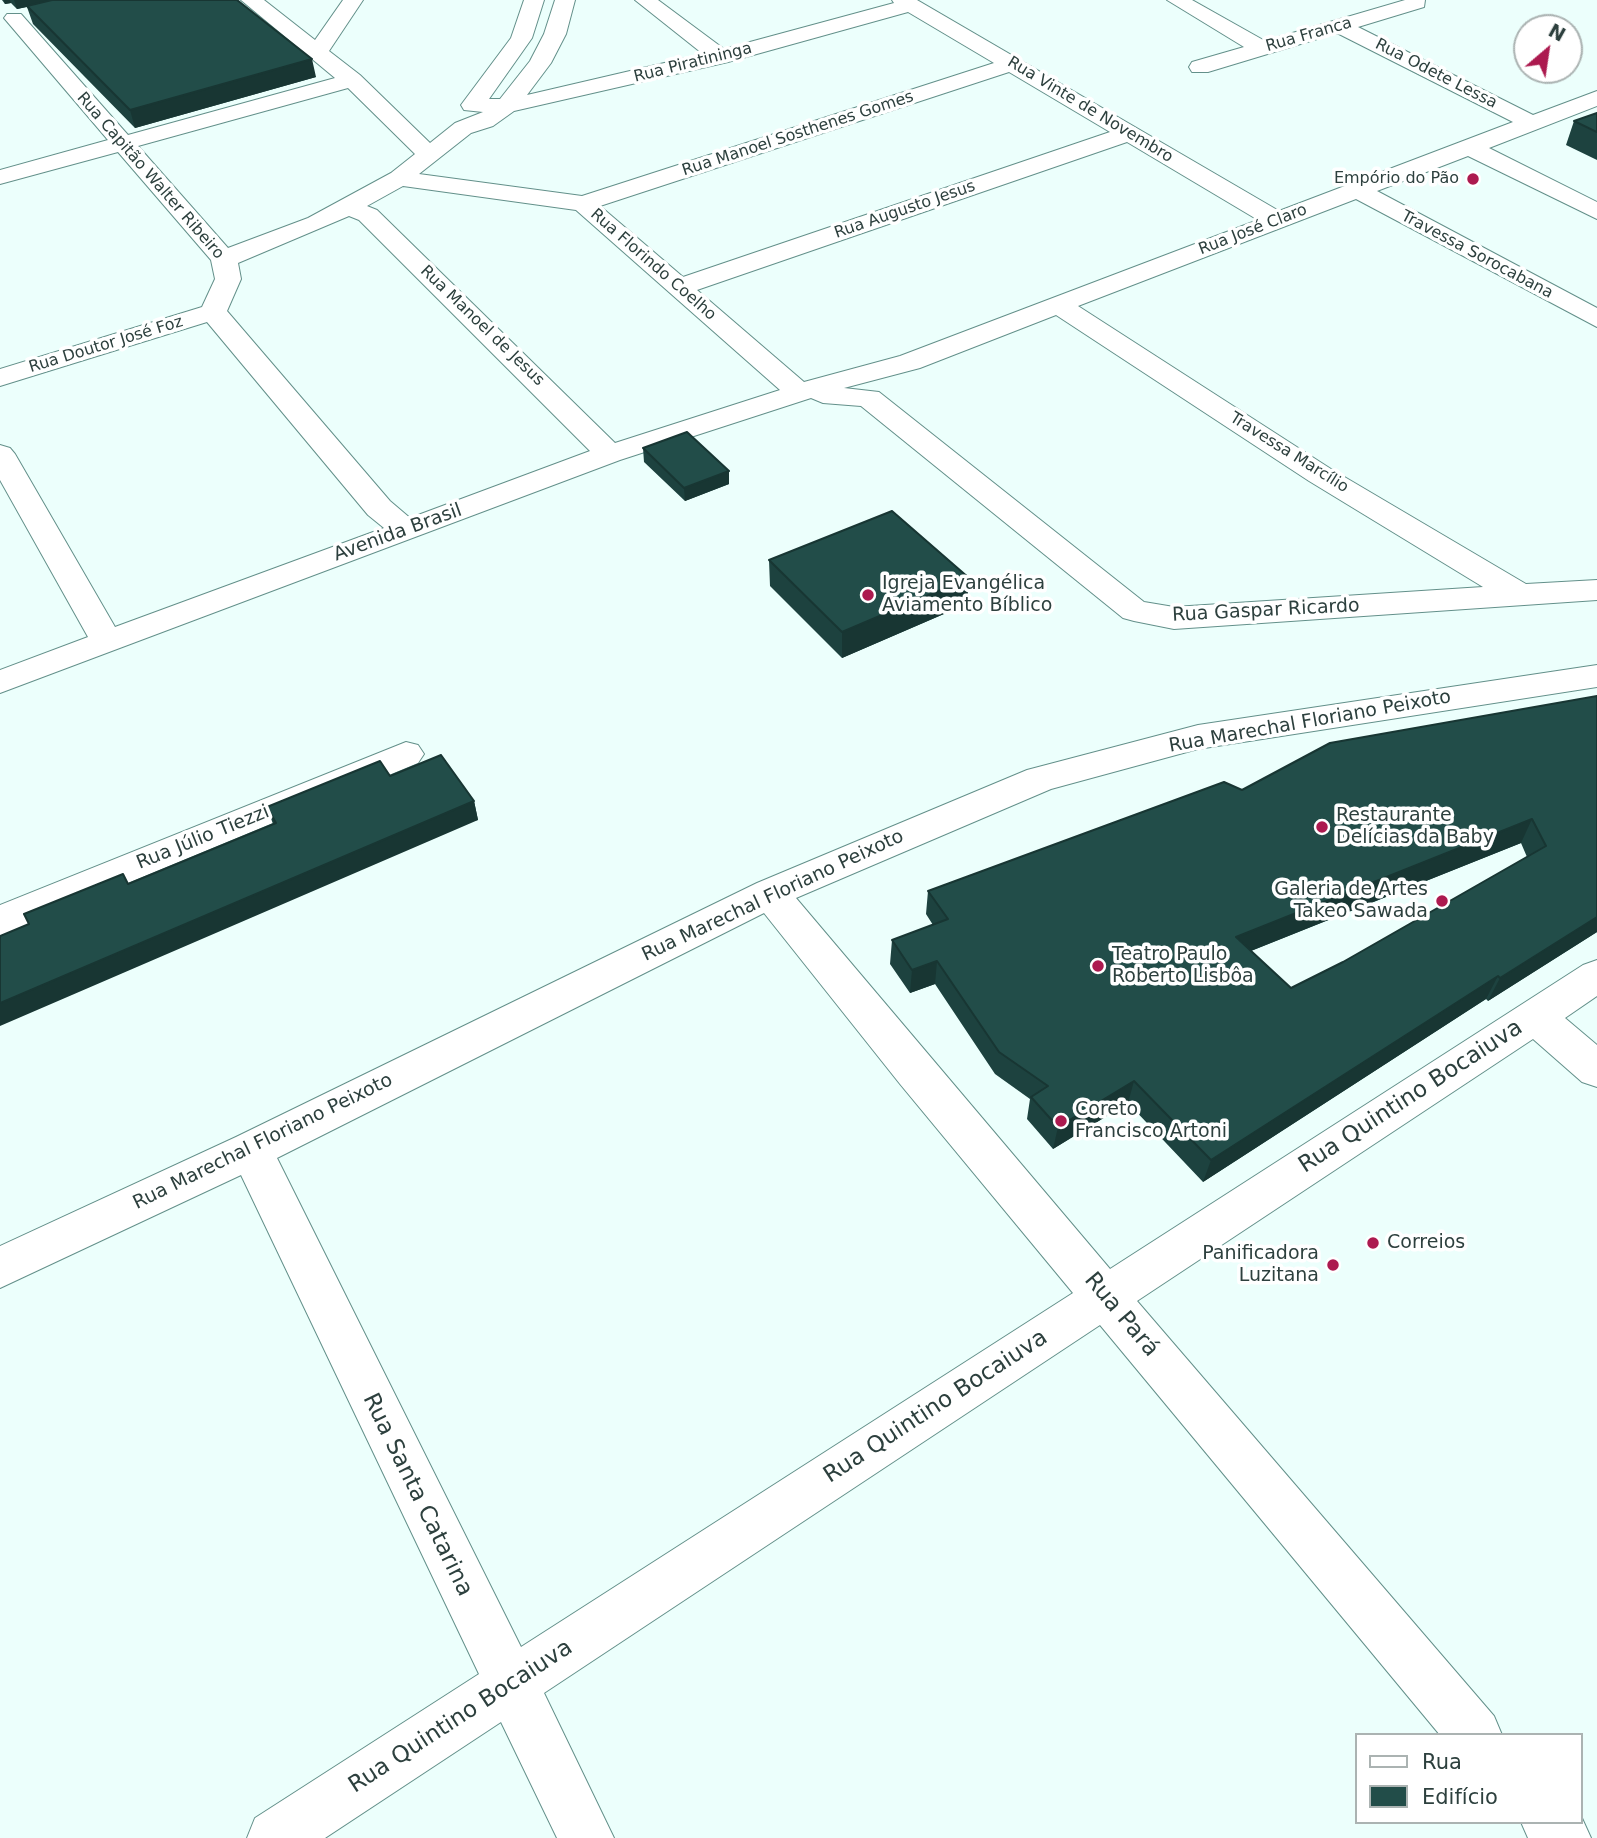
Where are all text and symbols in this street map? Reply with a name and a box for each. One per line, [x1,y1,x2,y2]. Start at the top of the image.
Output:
street label: Rua Franca [1264,14,1354,56]
north arrow [1513,14,1583,84]
text: N [1545,19,1570,46]
street label: Rua Odete Lessa [1372,35,1500,113]
street label: Rua Piratininga [632,39,754,87]
street label: Rua Vinte de Novembro [1004,53,1176,167]
street label: Rua Manoel Sosthenes Gomes [680,87,916,181]
street label: Rua Capitão Walter Ribeiro [72,89,228,263]
place label: Empório do Pão [1334,169,1459,189]
marker: Empório do Pão [1465,171,1481,187]
street label: Rua Augusto Jesus [832,177,978,243]
street label: Rua José Claro [1196,200,1310,260]
street label: Rua Florindo Coelho [586,205,720,325]
street label: Travessa Sorocabana [1398,207,1556,303]
street label: Rua Manoel de Jesus [416,262,548,390]
street label: Rua Doutor José Foz [27,312,185,378]
street label: Travessa Marcílio [1226,409,1352,497]
street label: Avenida Brasil [331,499,465,567]
place label: Igreja Evangélica Aviamento Bíblico [882,573,1052,617]
marker: Igreja Evangélica Aviamento Bíblico [860,587,876,603]
street label: Rua Gaspar Ricardo [1172,595,1360,627]
street label: Rua Marechal Floriano Peixoto [1167,686,1453,758]
street label: Rua Júlio Tiezzi [133,801,273,875]
place label: Restaurante Delícias da Baby [1336,805,1494,849]
marker: Restaurante Delícias da Baby [1314,819,1330,835]
street label: Rua Marechal Floriano Peixoto [639,825,907,967]
place label: Galeria de Artes Takeo Sawada [1274,879,1428,923]
marker: Galeria de Artes Takeo Sawada [1434,893,1450,909]
place label: Teatro Paulo Roberto Lisbôa [1112,944,1254,988]
marker: Teatro Paulo Roberto Lisbôa [1090,958,1106,974]
street label: Rua Quintino Bocaiuva [1294,1014,1528,1180]
street label: Rua Marechal Floriano Peixoto [129,1069,397,1215]
place label: Coreto Francisco Artoni [1075,1099,1227,1143]
marker: Coreto Francisco Artoni [1053,1113,1069,1129]
place label: Correios [1387,1232,1465,1254]
marker: Correios [1365,1235,1381,1251]
place label: Panificadora Luzitana [1202,1243,1319,1287]
marker: Panificadora Luzitana [1325,1257,1341,1273]
street label: Rua Pará [1078,1267,1164,1363]
street label: Rua Quintino Bocaiuva [819,1324,1053,1490]
street label: Rua Santa Catarina [356,1389,478,1601]
street label: Rua Quintino Bocaiuva [344,1634,578,1800]
legend [1356,1733,1583,1824]
text: Rua [1422,1750,1462,1774]
text: Edifício [1422,1785,1498,1809]

